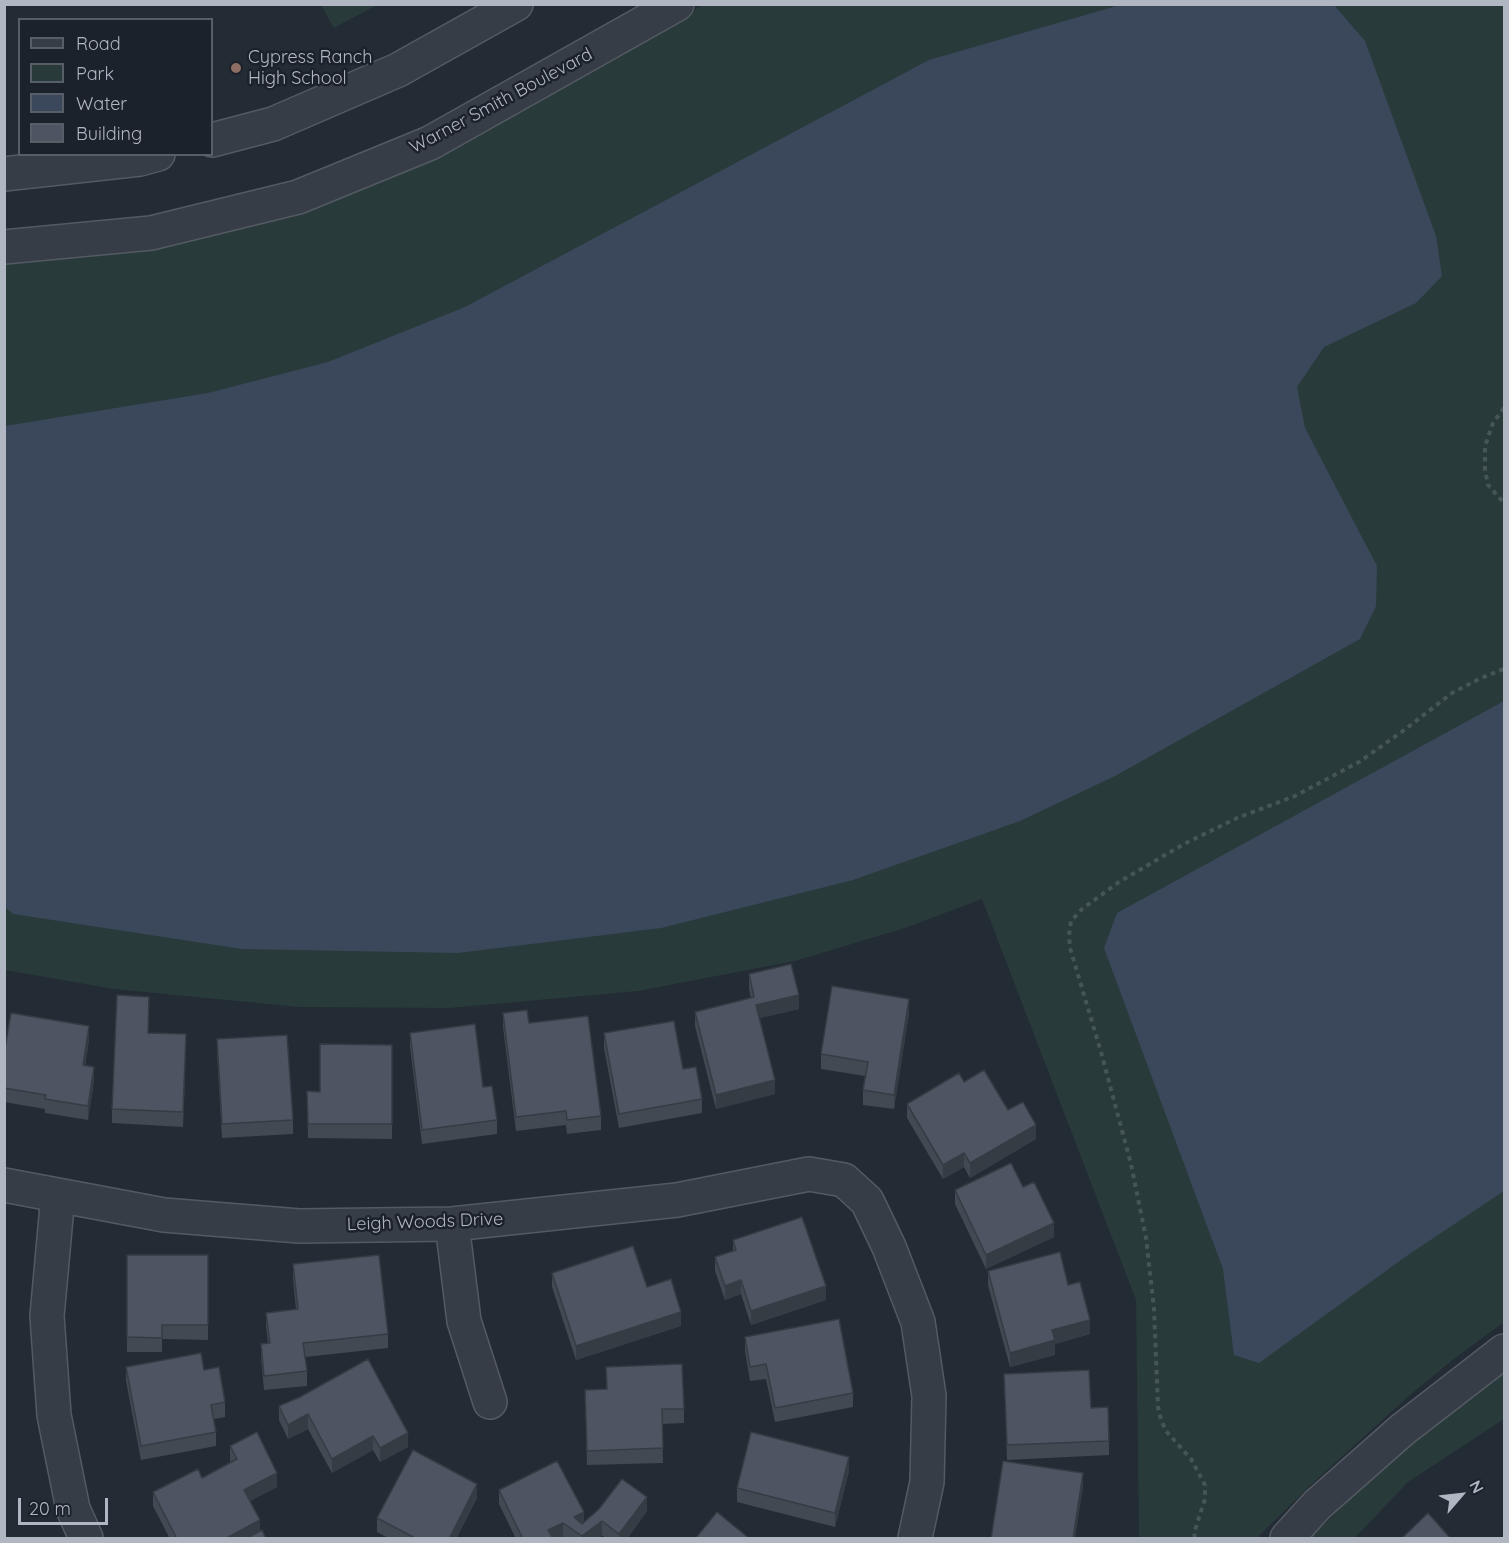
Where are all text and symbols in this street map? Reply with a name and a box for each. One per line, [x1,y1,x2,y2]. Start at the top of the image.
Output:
legend [18,18,213,156]
text: Road [76,32,121,55]
street label: Warner Smith Boulevard [406,44,596,158]
place label: Cypress Ranch High School [248,47,372,90]
marker: Cypress Ranch High School [229,61,243,75]
text: Park [76,62,114,85]
text: Water [76,92,127,115]
text: Building [76,122,142,145]
street label: Leigh Woods Drive [346,1208,504,1236]
north arrow [1431,1465,1491,1525]
text: N [1465,1477,1488,1496]
scale bar [21,1486,111,1524]
text: 20 m [29,1497,71,1520]

